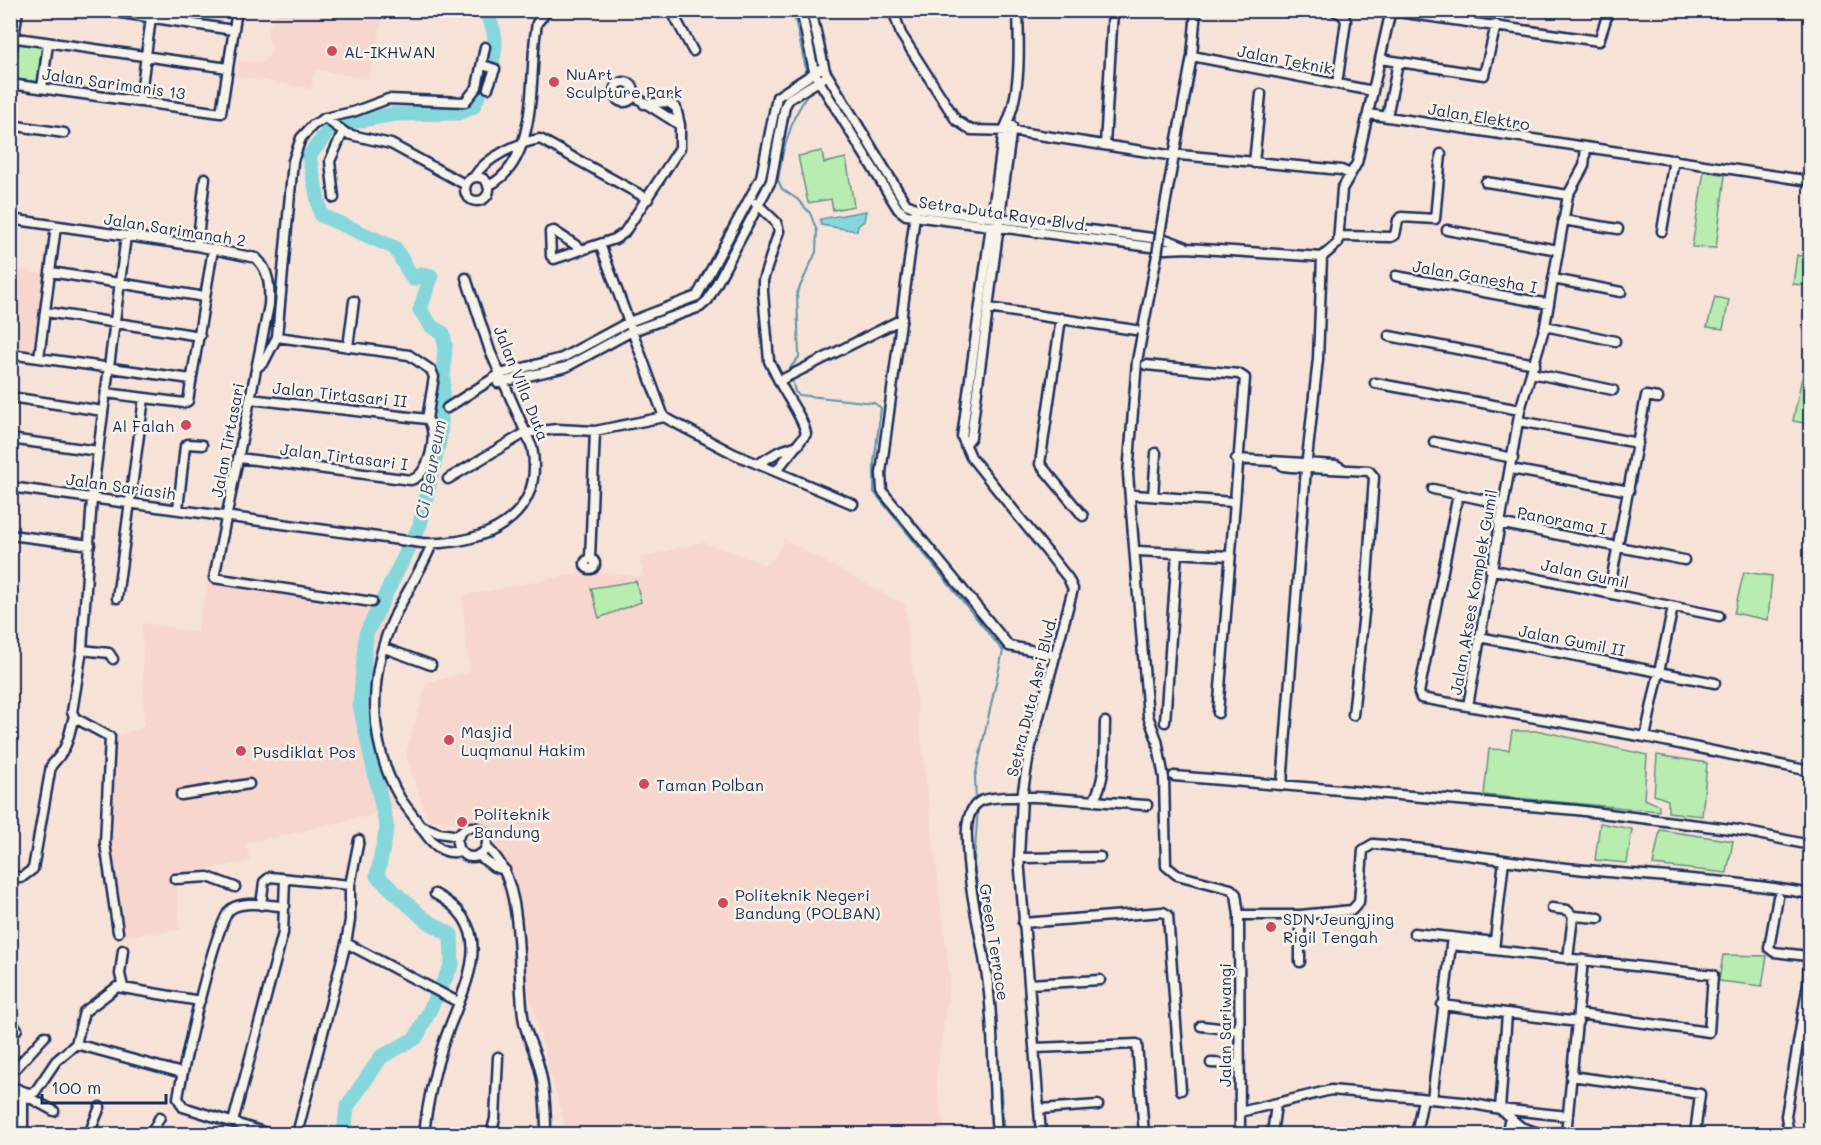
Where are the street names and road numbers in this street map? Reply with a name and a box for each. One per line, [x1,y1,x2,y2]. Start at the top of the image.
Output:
street label: Jalan Teknik [1236,40,1334,78]
street label: Jalan Sarimanis 13 [41,63,187,103]
street label: Jalan Elektro [1427,98,1531,134]
street label: Setra Duta Raya Blvd. [917,191,1091,235]
street label: Jalan Sarimanah 2 [103,207,247,251]
street label: Jalan Ganesha I [1411,255,1539,297]
street label: Jalan Villa Duta [489,323,555,443]
street label: Jalan Tirtasari II [272,376,408,412]
street label: Jalan Tirtasari [206,381,248,499]
street label: Jalan Tirtasari I [279,438,409,474]
street label: Jalan Sariasih [65,468,177,504]
street label: Jalan Akses Komplek Gumil [1445,488,1501,696]
street label: Panorama I [1515,501,1609,539]
street label: Jalan Gumil [1539,553,1631,593]
street label: Setra Duta Asri Blvd. [1001,613,1061,779]
street label: Jalan Gumil II [1517,619,1627,661]
street label: Green Terrace [975,882,1015,1002]
street label: Jalan Sariwangi [1214,963,1235,1087]

